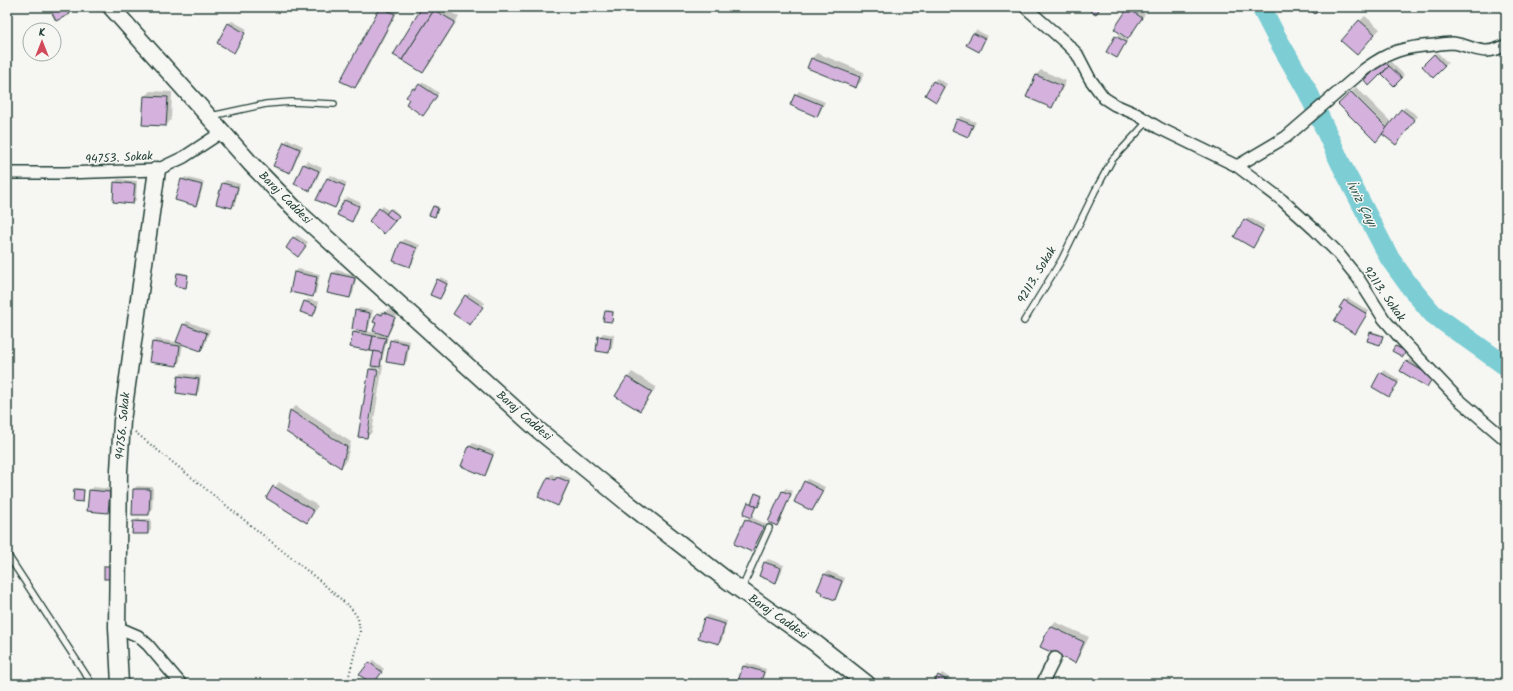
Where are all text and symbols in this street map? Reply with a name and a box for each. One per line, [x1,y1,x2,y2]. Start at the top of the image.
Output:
north arrow [22,22,62,62]
text: K [39,24,46,42]
street label: 94753. Sokak [85,147,154,169]
street label: Baraj Caddesi [254,167,317,230]
water label: İvriz Çayı [1340,176,1383,233]
street label: 92113. Sokak [1012,243,1062,307]
street label: 92113. Sokak [1358,263,1410,326]
street label: Baraj Caddesi [492,386,557,447]
street label: 94756. Sokak [111,391,135,460]
street label: Baraj Caddesi [744,589,813,645]

